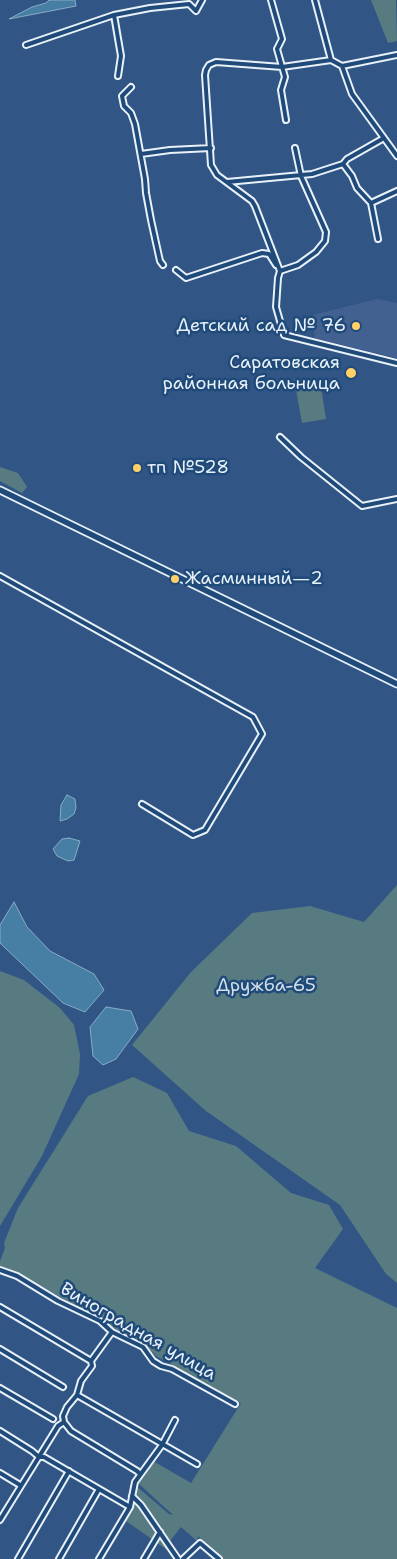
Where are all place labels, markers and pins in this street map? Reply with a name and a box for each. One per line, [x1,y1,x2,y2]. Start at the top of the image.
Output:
place label: Детский сад № 76 [177,315,346,337]
marker: Детский сад № 76 [350,320,362,332]
place label: Саратовская районная больница [163,352,340,394]
marker: Саратовская районная больница [344,366,358,380]
place label: тп №528 [147,457,229,479]
marker: тп №528 [131,462,143,474]
place label: Жасминный—2 [185,568,323,590]
marker: Жасминный—2 [169,573,181,585]

